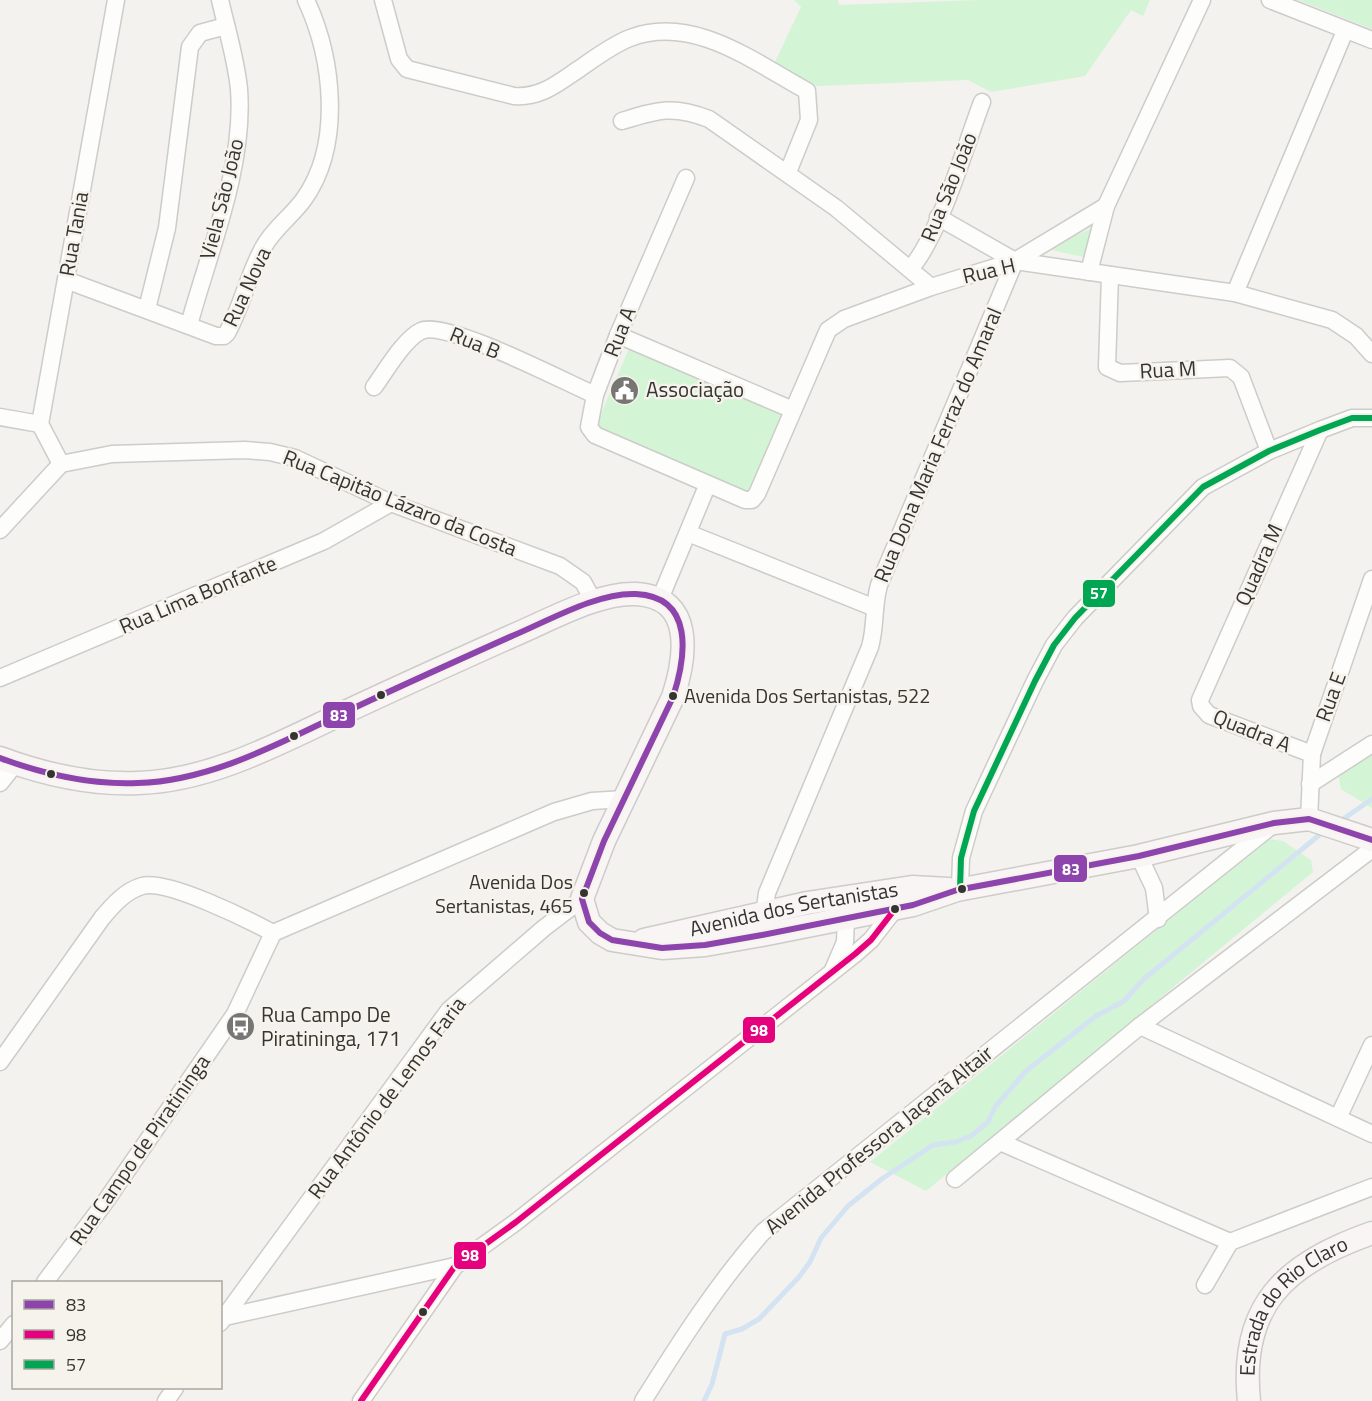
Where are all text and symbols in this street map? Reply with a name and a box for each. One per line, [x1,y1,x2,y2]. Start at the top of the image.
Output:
street label: Rua São João [912,127,985,246]
street label: Viela São João [191,135,252,263]
street label: Rua Tania [50,189,96,279]
street label: Rua Nova [214,241,279,332]
street label: Rua H [959,248,1018,292]
street label: Rua A [595,301,644,362]
street label: Rua Dona Maria Ferraz do Amaral [865,302,1010,587]
street label: Rua B [445,317,506,367]
street label: Rua M [1139,352,1197,386]
place label: Associação [646,373,744,405]
public building icon: Associação [609,374,641,406]
street label: Rua Capitão Lázaro da Costa [278,440,523,564]
street label: Quadra M [1226,518,1290,611]
street label: Rua Lima Bonfante [114,546,281,642]
line badge: 57 [1082,579,1116,608]
text: 57 [1090,581,1108,605]
street label: Rua E [1306,667,1354,726]
place label: Avenida Dos Sertanistas, 522 [684,680,931,711]
unlabelled marker [375,689,387,701]
marker: Avenida Dos Sertanistas, 522 [667,690,679,702]
street label: Quadra A [1209,700,1297,760]
line badge: 83 [322,701,356,729]
text: 83 [330,703,348,727]
unlabelled marker [288,730,300,742]
unlabelled marker [45,768,57,780]
line badge: 83 [1053,854,1088,883]
text: 83 [1062,857,1080,881]
place label: Avenida Dos Sertanistas, 465 [435,866,573,921]
street label: Avenida dos Sertanistas [686,872,900,944]
unlabelled marker [956,883,968,895]
marker: Avenida Dos Sertanistas, 465 [578,887,590,899]
unlabelled marker [889,903,901,915]
street label: Rua Antônio de Lemos Faria [299,989,473,1205]
place label: Rua Campo De Piratininga, 171 [261,998,401,1054]
bus stop icon: Rua Campo De Piratininga, 171 [224,1011,256,1043]
line badge: 98 [742,1016,776,1044]
text: 98 [750,1018,768,1042]
street label: Avenida Professora Jaçanã Altair [757,1037,999,1242]
street label: Rua Campo de Piratininga [61,1047,218,1252]
street label: Estrada do Rio Claro [1231,1227,1353,1376]
line badge: 98 [453,1241,487,1270]
text: 98 [461,1243,479,1267]
legend [12,1281,222,1389]
text: 83 [66,1291,86,1318]
unlabelled marker [417,1306,429,1318]
text: 98 [66,1321,86,1348]
text: 57 [66,1351,86,1378]

